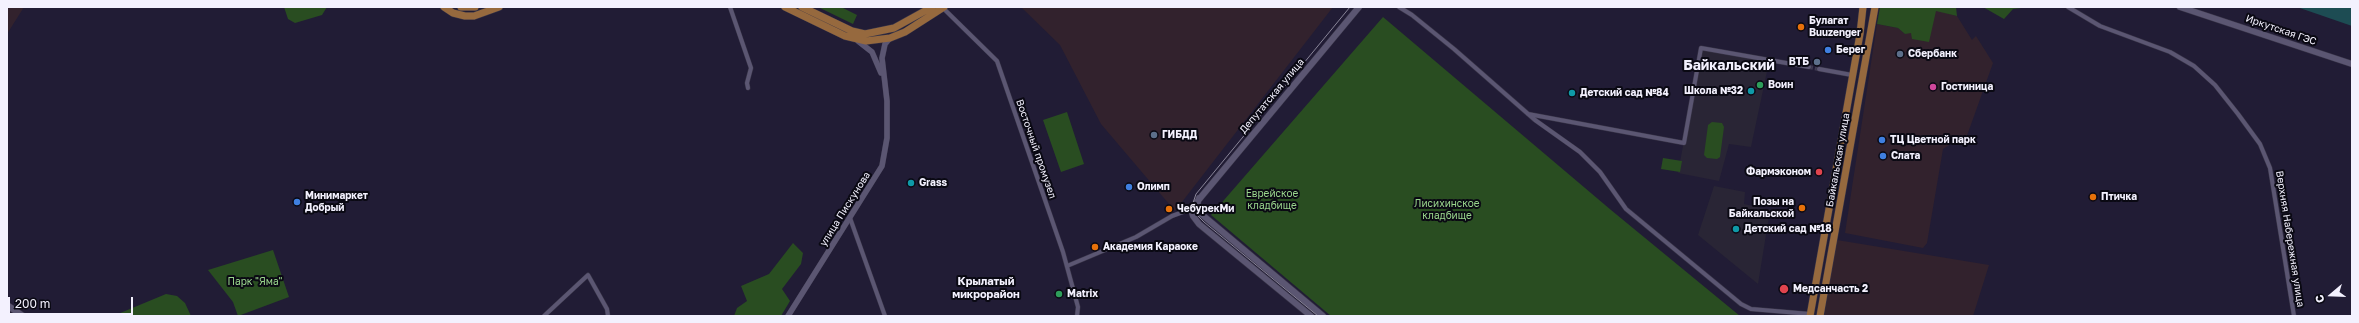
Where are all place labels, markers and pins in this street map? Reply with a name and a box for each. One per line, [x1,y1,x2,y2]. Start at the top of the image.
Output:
place label: Булагат Buuzenger [1809,15,1861,38]
marker: Булагат Buuzenger [1796,22,1806,32]
place label: Берег [1836,44,1865,56]
marker: Берег [1823,45,1833,55]
place label: Сбербанк [1908,48,1957,60]
marker: Сбербанк [1895,49,1905,59]
place label: ВТБ [1789,56,1809,68]
marker: ВТБ [1812,57,1822,67]
place label: Воин [1768,79,1793,91]
marker: Воин [1755,80,1765,90]
place label: Гостиница [1941,81,1993,93]
marker: Гостиница [1928,82,1938,92]
place label: Школа №32 [1684,85,1743,97]
marker: Школа №32 [1746,86,1756,96]
place label: Детский сад №84 [1580,87,1669,99]
marker: Детский сад №84 [1567,88,1577,98]
place label: ГИБДД [1162,129,1197,141]
marker: ГИБДД [1149,130,1159,140]
place label: ТЦ Цветной парк [1890,134,1976,146]
marker: ТЦ Цветной парк [1877,135,1887,145]
place label: Слата [1891,150,1920,162]
marker: Слата [1878,151,1888,161]
place label: Фармэконом [1746,166,1811,178]
marker: Фармэконом [1814,167,1824,177]
place label: Grass [919,177,947,189]
marker: Grass [906,178,916,188]
place label: Олимп [1137,181,1170,193]
marker: Олимп [1124,182,1134,192]
place label: Минимаркет Добрый [305,190,368,214]
place label: Птичка [2101,191,2137,203]
marker: Птичка [2088,192,2098,202]
place label: Позы на Байкальской [1729,196,1794,220]
marker: Минимаркет Добрый [292,197,302,207]
place label: ЧебурекМи [1177,203,1234,215]
marker: Позы на Байкальской [1797,203,1807,213]
marker: ЧебурекМи [1164,204,1174,214]
place label: Детский сад №18 [1744,223,1832,235]
marker: Детский сад №18 [1731,224,1741,234]
place label: Академия Караоке [1103,241,1198,253]
marker: Академия Караоке [1090,242,1100,252]
marker: Медсанчасть 2 [1778,283,1790,295]
place label: Медсанчасть 2 [1793,283,1868,295]
place label: Matrix [1067,288,1098,300]
marker: Matrix [1054,289,1064,299]

